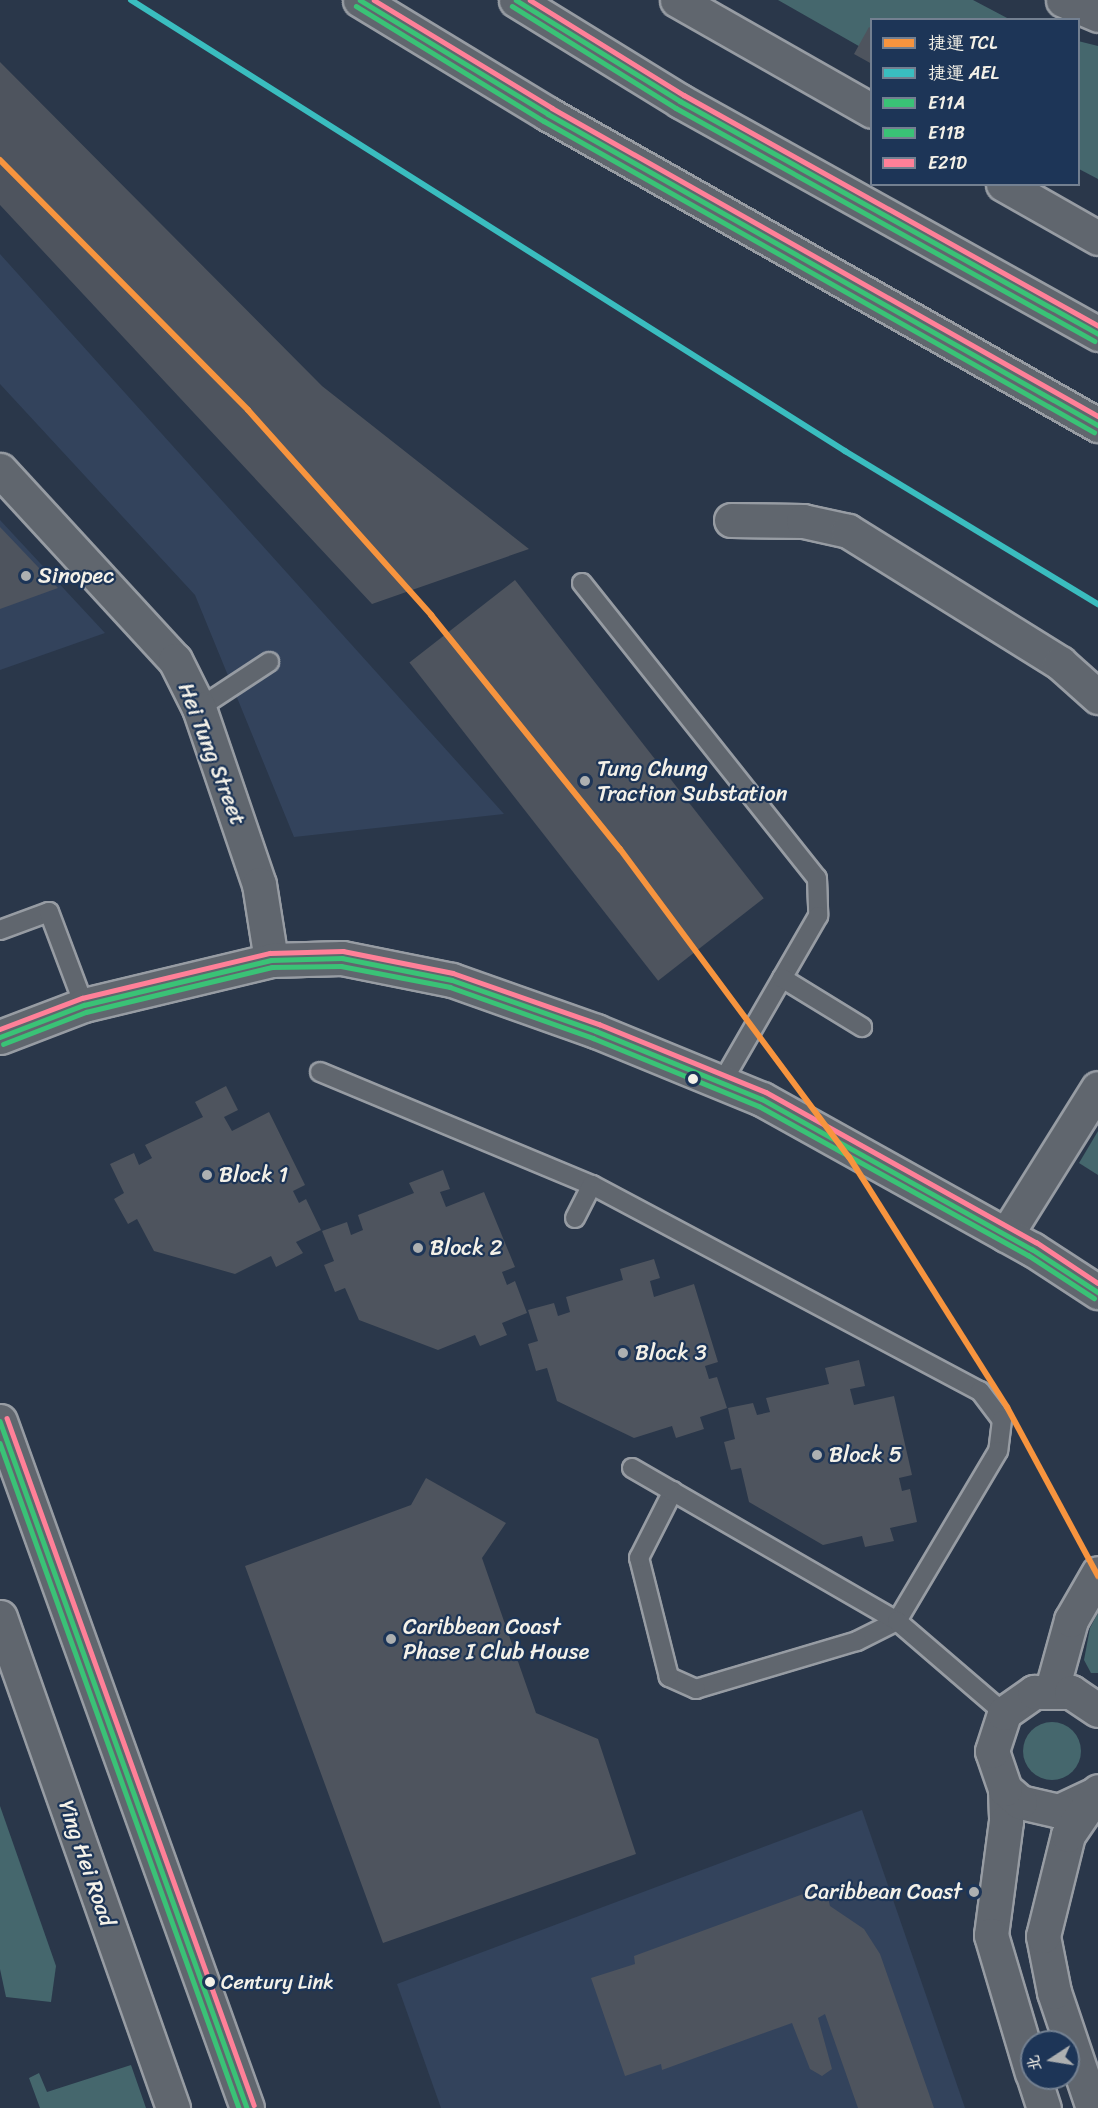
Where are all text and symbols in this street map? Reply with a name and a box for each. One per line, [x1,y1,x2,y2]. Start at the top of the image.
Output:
legend [870,18,1080,186]
text: 捷運 TCL [928,27,997,59]
text: 捷運 AEL [928,57,999,89]
text: E11A [928,87,965,119]
text: E11B [928,117,965,149]
text: E21D [928,147,967,179]
place label: Sinopec [38,563,114,589]
marker: Sinopec [19,569,33,583]
street label: Hei Tung Street [172,678,252,830]
place label: Tung Chung Traction Substation [597,755,788,806]
marker: Tung Chung Traction Substation [578,774,592,788]
unlabelled marker [687,1073,699,1085]
place label: Block 1 [219,1162,288,1188]
marker: Block 1 [200,1168,214,1182]
place label: Block 2 [430,1235,502,1261]
marker: Block 2 [411,1241,425,1255]
place label: Block 3 [635,1340,707,1366]
marker: Block 3 [616,1346,630,1360]
place label: Block 5 [829,1442,902,1468]
marker: Block 5 [810,1448,824,1462]
place label: Caribbean Coast Phase I Club House [403,1613,589,1664]
marker: Caribbean Coast Phase I Club House [384,1632,398,1646]
street label: Ying Hei Road [53,1797,121,1929]
place label: Caribbean Coast [804,1879,962,1905]
marker: Caribbean Coast [967,1885,981,1899]
place label: Century Link [221,1970,334,1994]
marker: Century Link [204,1976,216,1988]
north arrow [1020,2030,1080,2090]
text: 北 [1018,2053,1050,2074]

